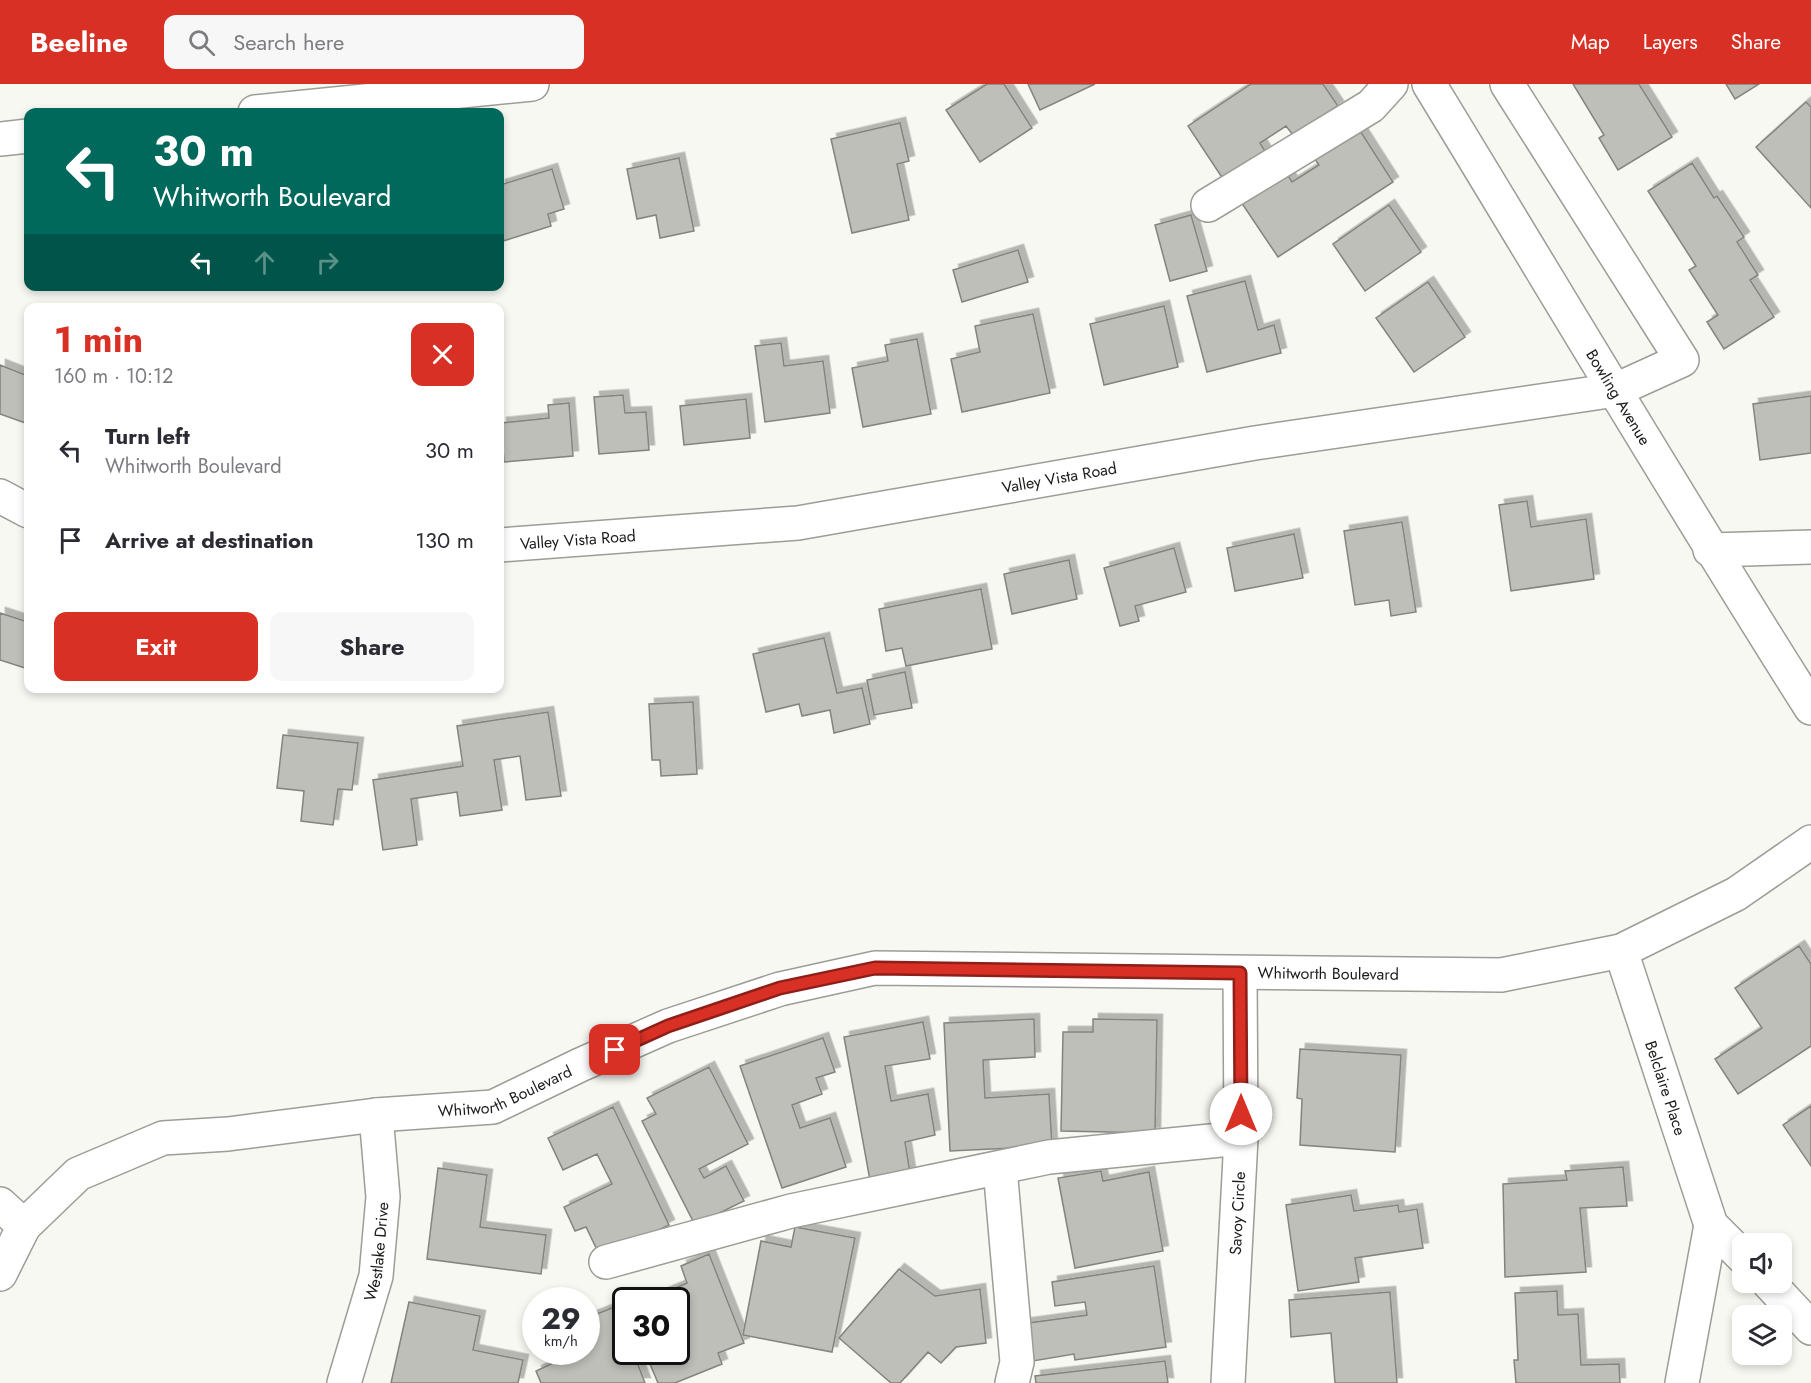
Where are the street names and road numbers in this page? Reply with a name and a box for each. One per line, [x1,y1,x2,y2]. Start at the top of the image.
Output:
street label: Bowling Avenue [1581,345,1657,449]
street label: Valley Vista Road [1000,456,1118,499]
street label: Valley Vista Road [519,524,636,555]
street label: Whitworth Boulevard [1257,961,1399,985]
street label: Belclaire Place [1640,1037,1692,1138]
street label: Whitworth Boulevard [437,1059,576,1122]
street label: Savoy Circle [1223,1171,1251,1256]
street label: Westlake Drive [358,1201,394,1304]

